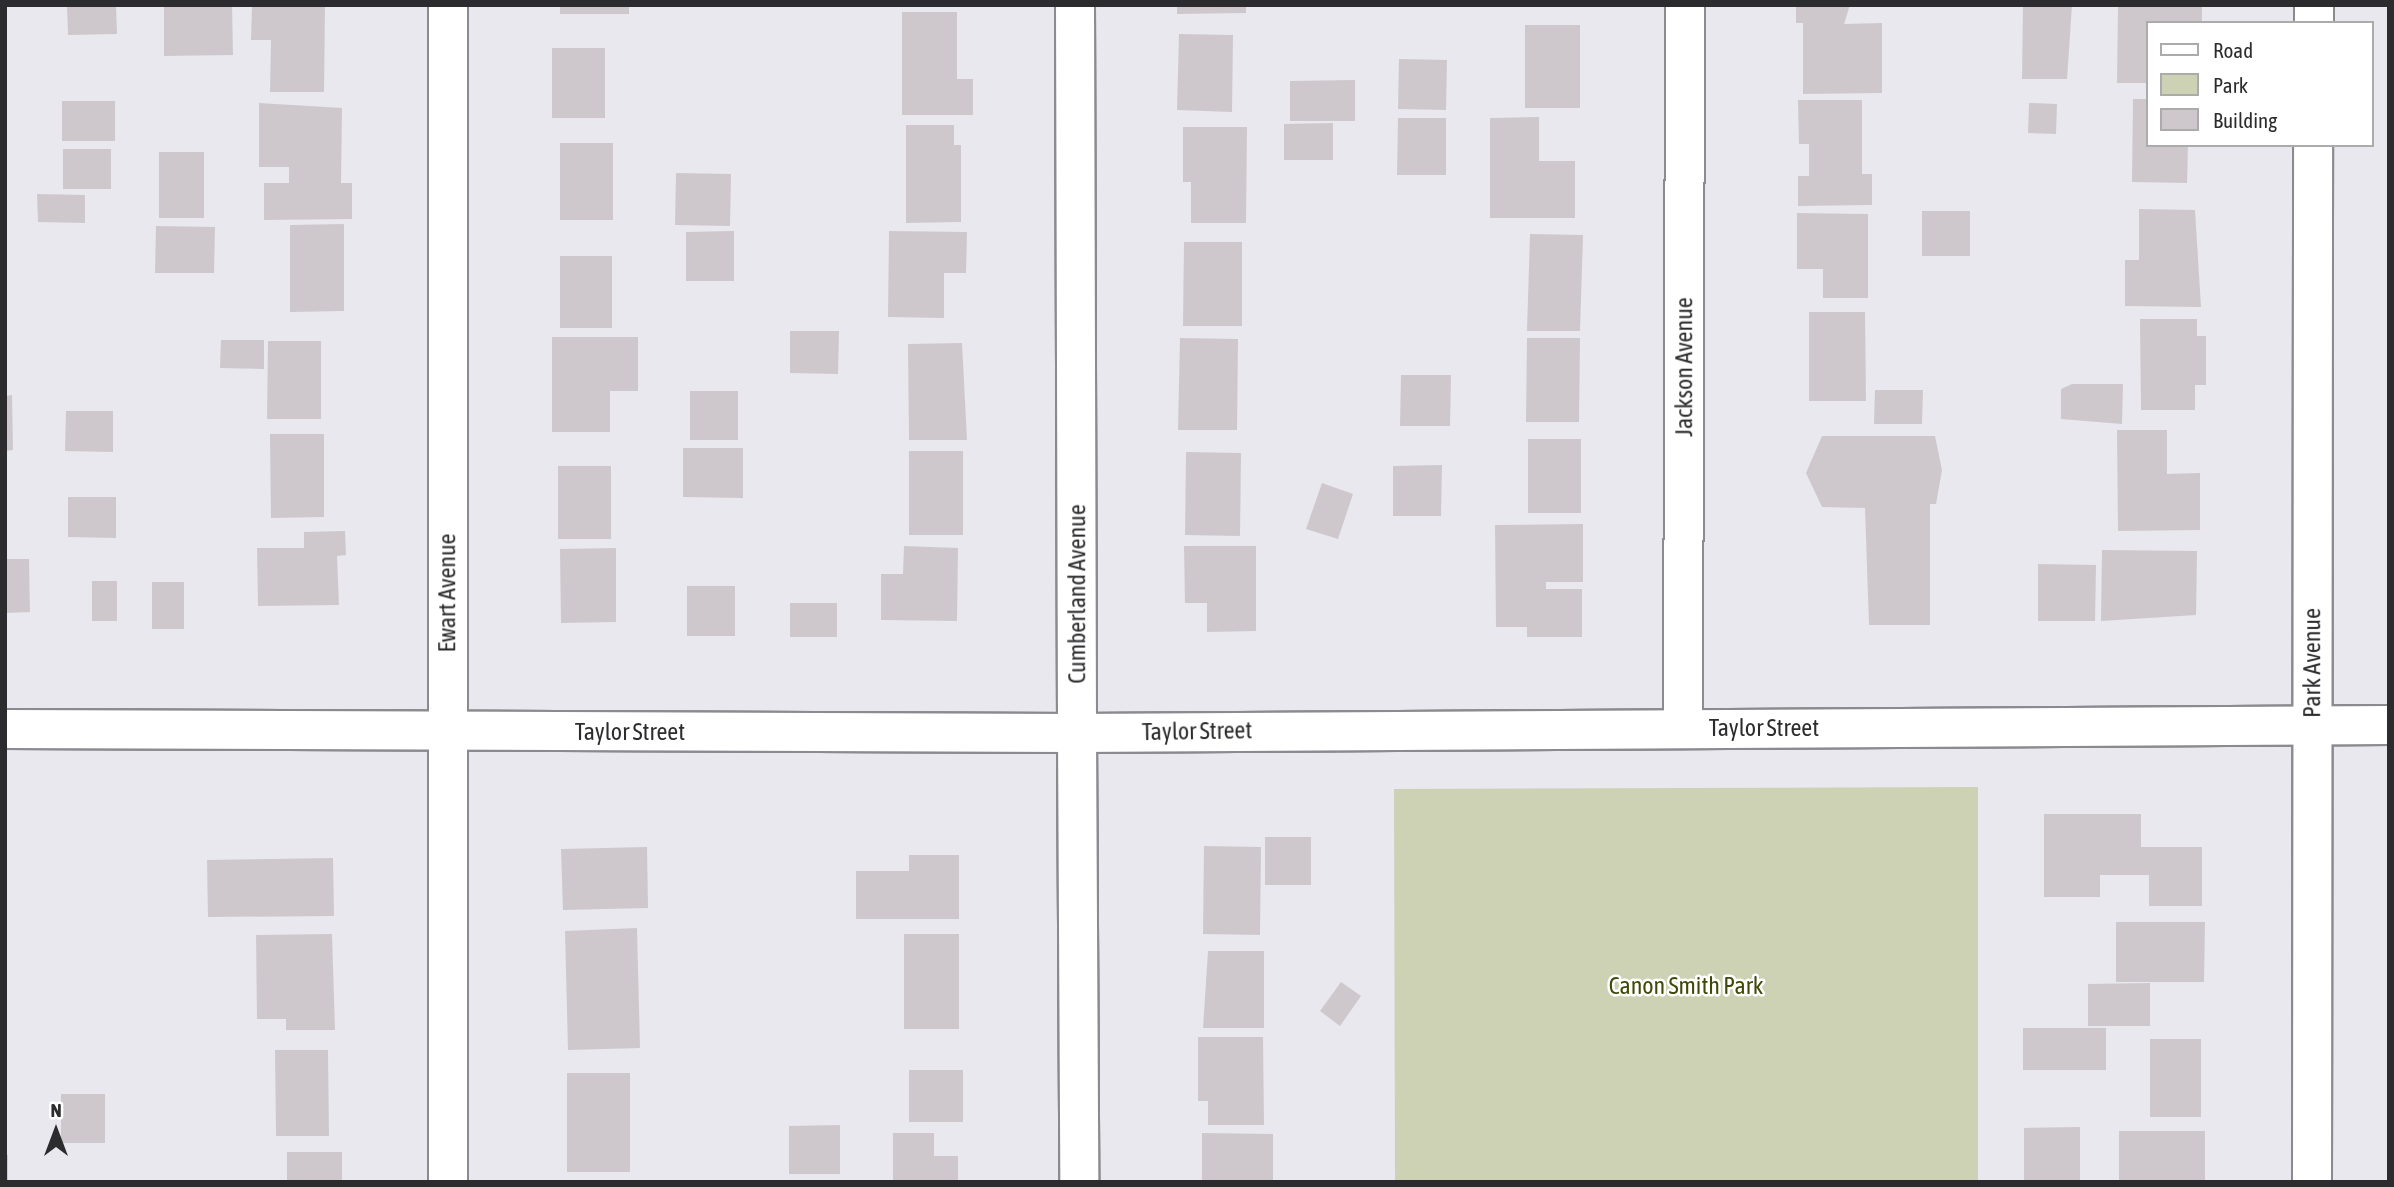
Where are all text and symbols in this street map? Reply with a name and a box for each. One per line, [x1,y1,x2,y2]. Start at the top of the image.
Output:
legend [2146,21,2373,147]
text: Road [2213,38,2253,62]
text: Park [2213,73,2248,97]
text: Building [2213,108,2277,132]
street label: Jackson Avenue [1670,297,1698,437]
street label: Cumberland Avenue [1063,504,1091,684]
street label: Ewart Avenue [433,534,461,652]
street label: Park Avenue [2298,608,2326,718]
street label: Taylor Street [1709,714,1819,742]
street label: Taylor Street [1142,716,1252,746]
street label: Taylor Street [575,718,685,746]
park label: Canon Smith Park [1609,972,1763,1000]
north arrow [21,1096,91,1166]
text: N [50,1099,62,1121]

